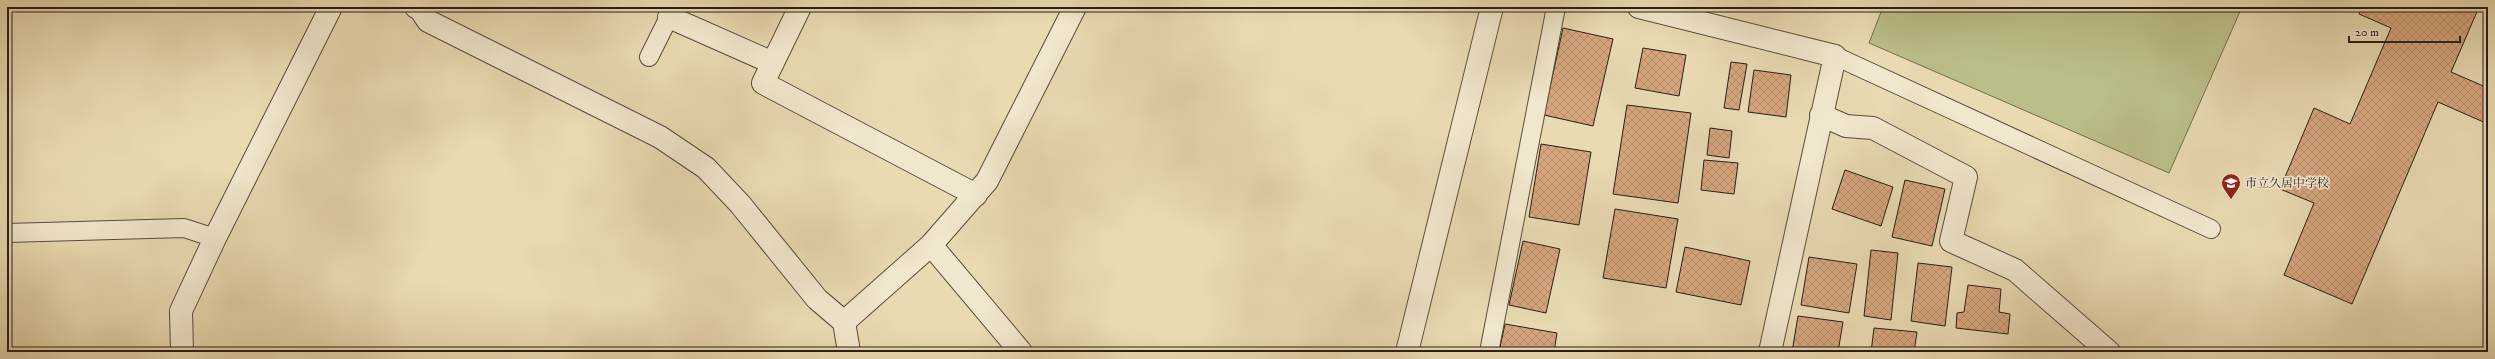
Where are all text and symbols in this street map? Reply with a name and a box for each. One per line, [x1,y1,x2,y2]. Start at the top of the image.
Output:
scale bar [2349,18,2460,44]
text: 20 m [2355,25,2379,40]
school or university icon: 市立久居中学校 [2220,172,2242,200]
place label: 市立久居中学校 [2245,176,2329,191]

